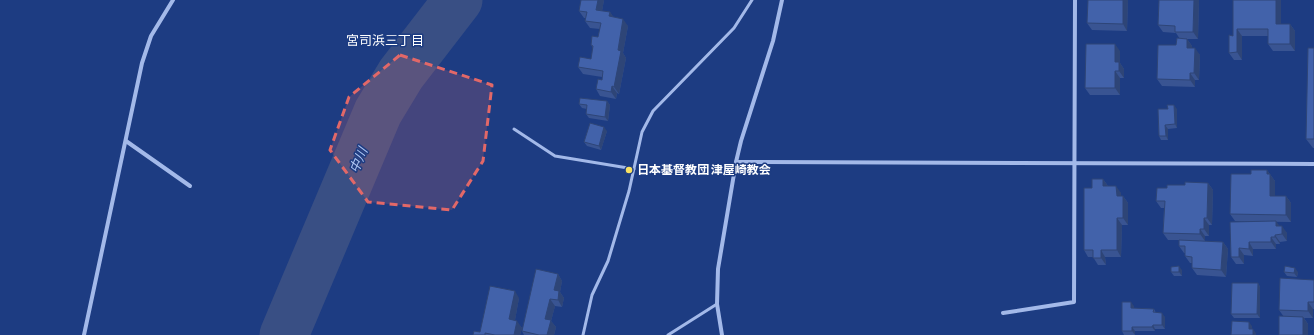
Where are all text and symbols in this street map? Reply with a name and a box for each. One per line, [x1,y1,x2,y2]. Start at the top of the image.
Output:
district label: 宮司浜三丁目 [346,34,424,48]
water label: 中川 [347,144,371,175]
place label: 日本基督教団 津屋崎教会 [637,163,771,176]
marker: 日本基督教団 津屋崎教会 [624,165,634,175]

